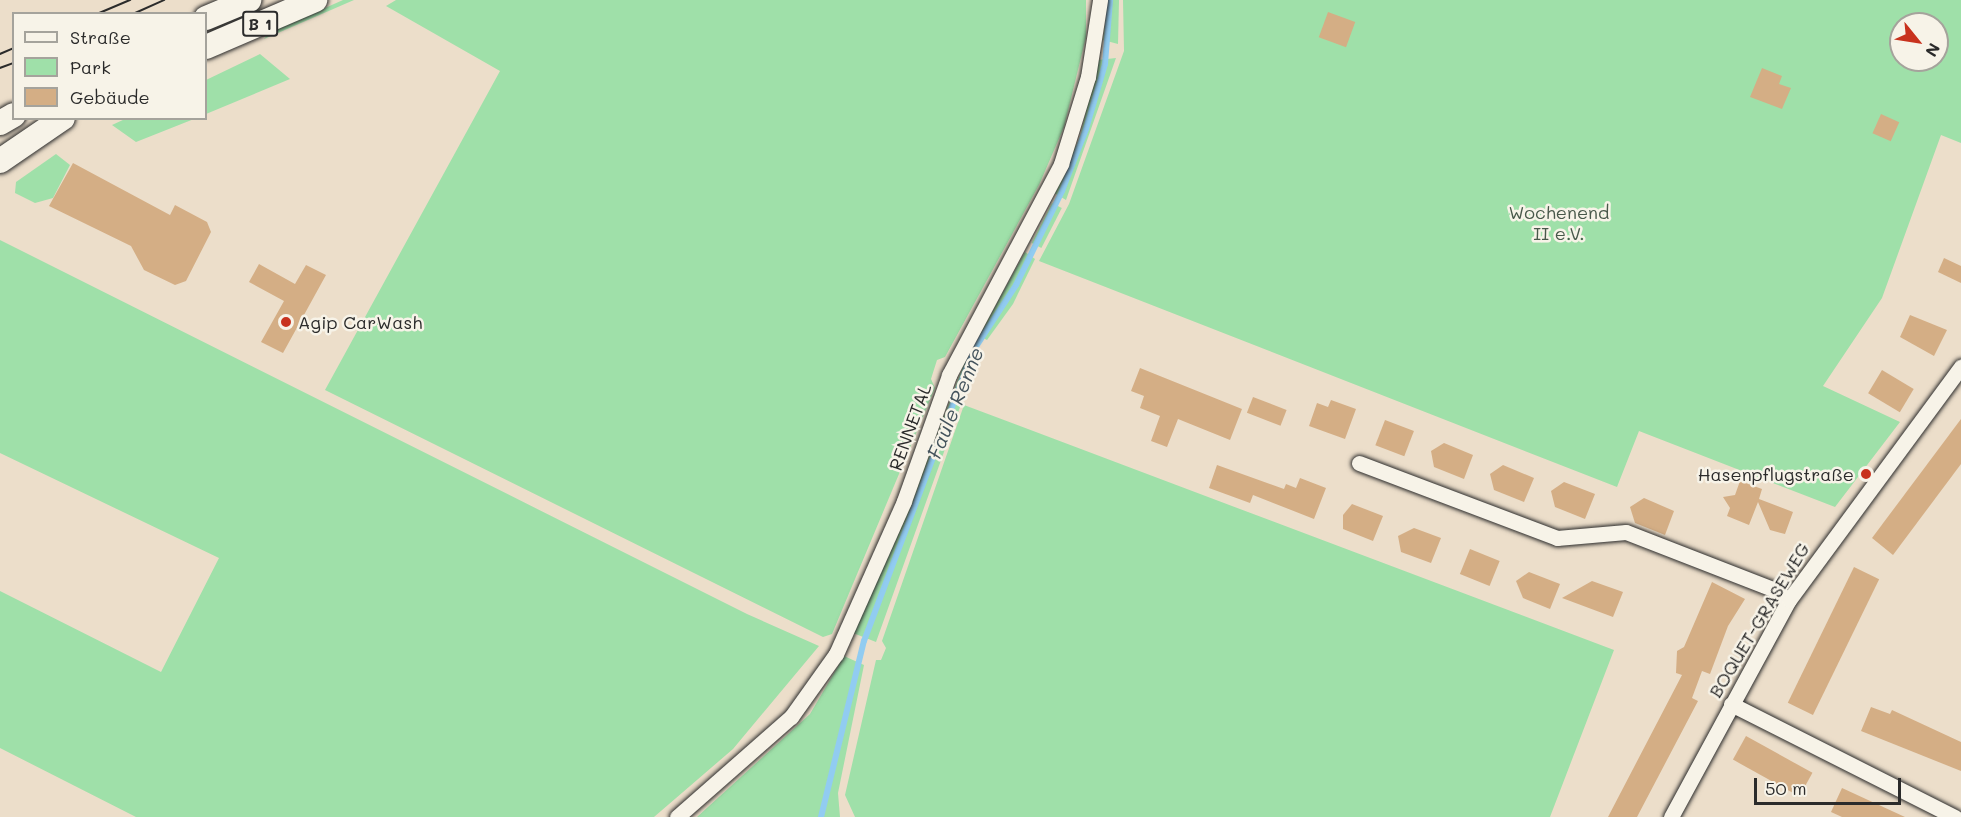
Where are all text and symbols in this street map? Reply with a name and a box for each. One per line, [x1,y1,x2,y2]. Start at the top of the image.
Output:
road number: B 1 [242,11,278,37]
legend [12,12,207,120]
north arrow [1889,12,1949,72]
text: Straße [70,25,131,49]
text: N [1921,40,1945,61]
text: Park [70,55,111,79]
text: Gebäude [70,85,150,109]
park label: Wochenend II e.V. [1509,202,1609,244]
place label: Agip CarWash [298,311,422,333]
marker: Agip CarWash [279,315,293,329]
water label: Faule Renne [922,344,988,462]
street label: RENNETAL [884,381,936,473]
place label: Hasenpflugstraße [1698,463,1854,485]
marker: Hasenpflugstraße [1859,467,1873,481]
street label: BOQUET-GRASEWEG [1704,539,1814,701]
scale bar [1757,766,1904,804]
text: 50 m [1765,776,1807,800]

